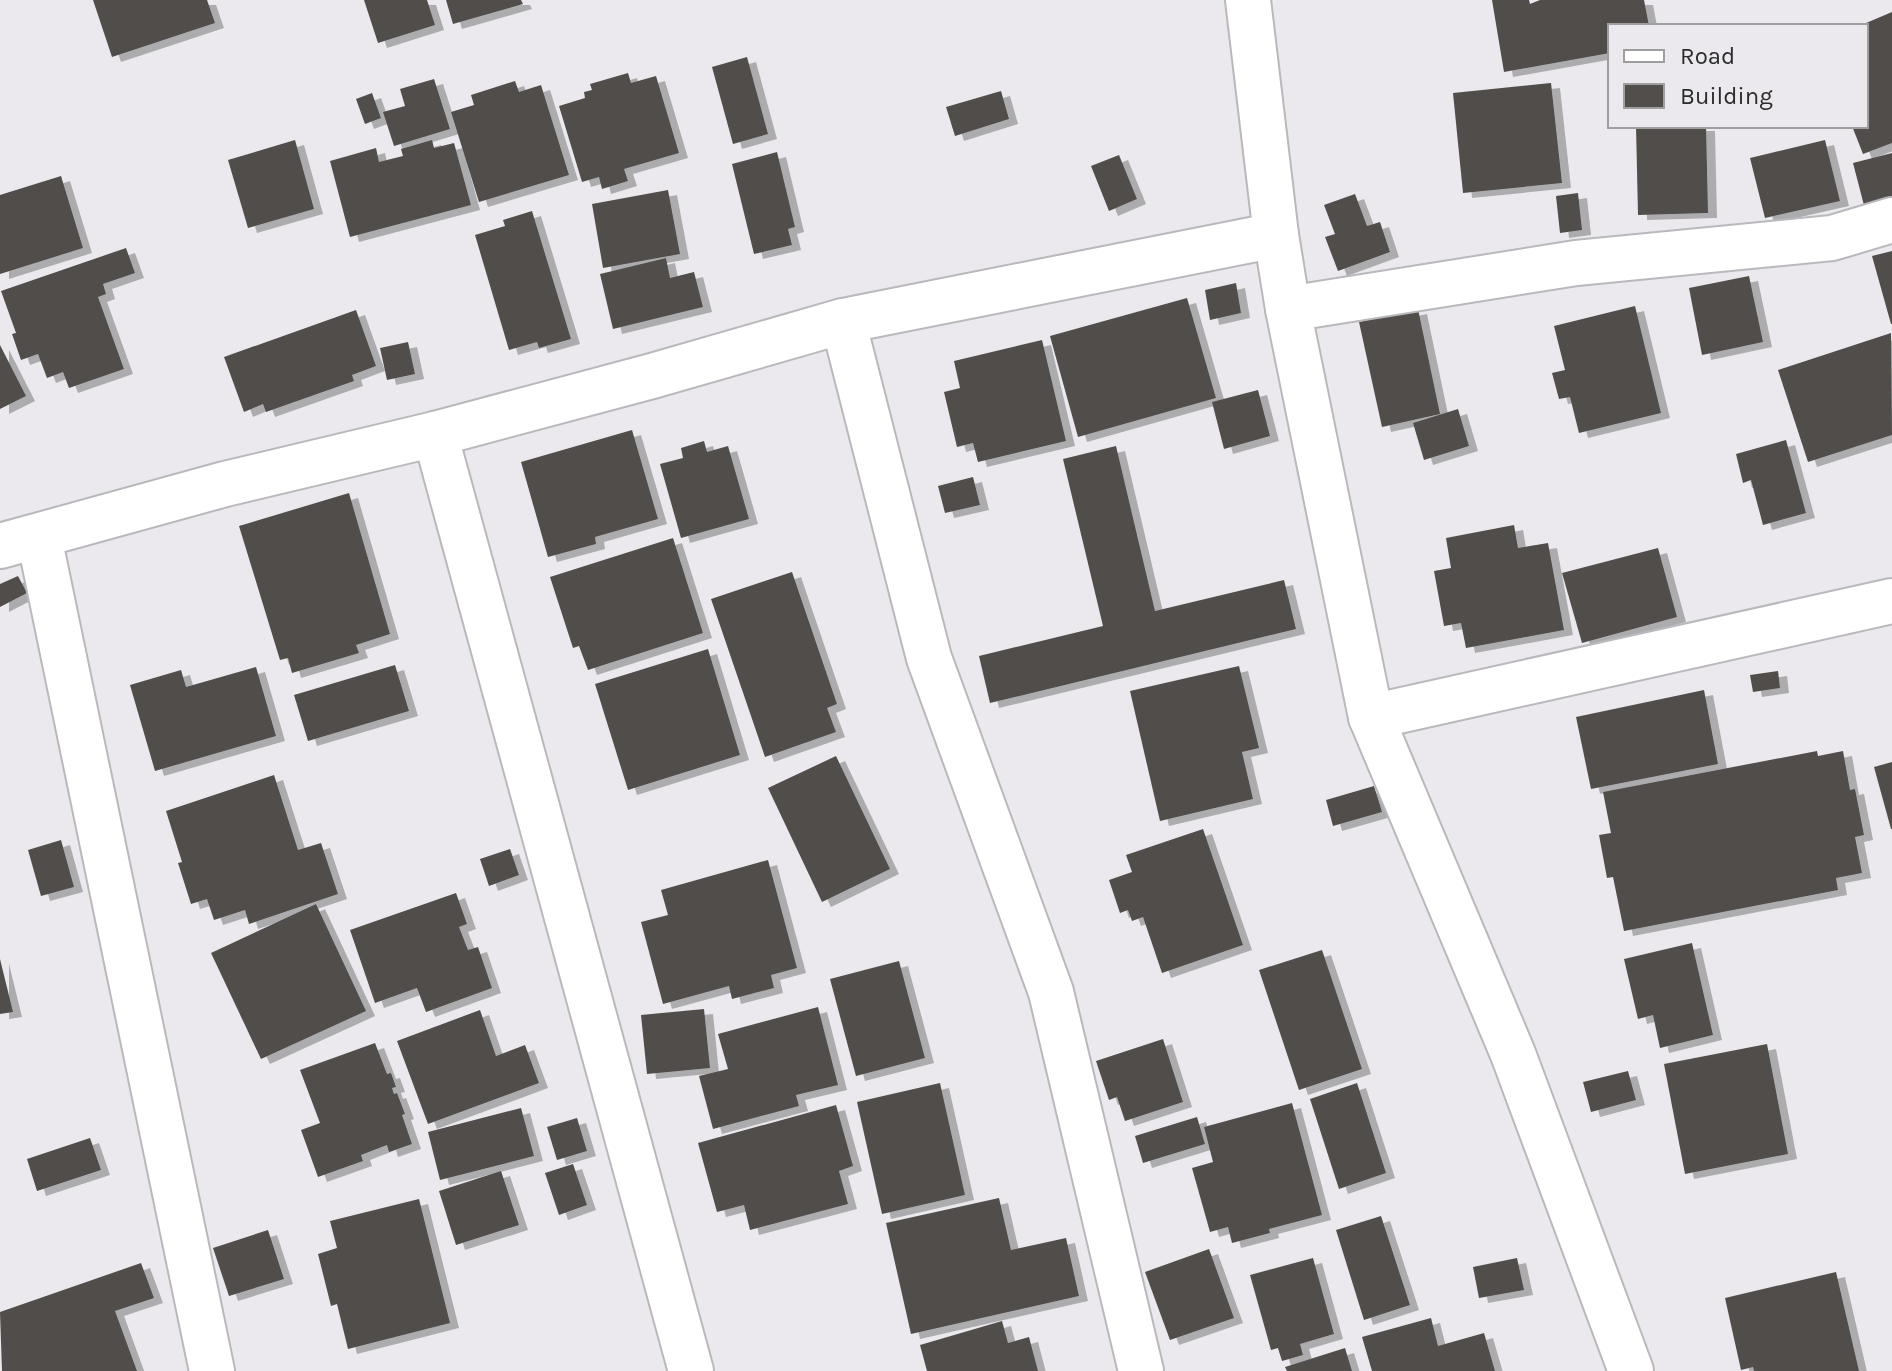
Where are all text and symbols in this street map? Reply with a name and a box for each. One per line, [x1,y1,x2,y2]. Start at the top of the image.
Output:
legend [1608,24,1868,128]
text: Road [1680,42,1735,70]
text: Building [1680,82,1773,110]

